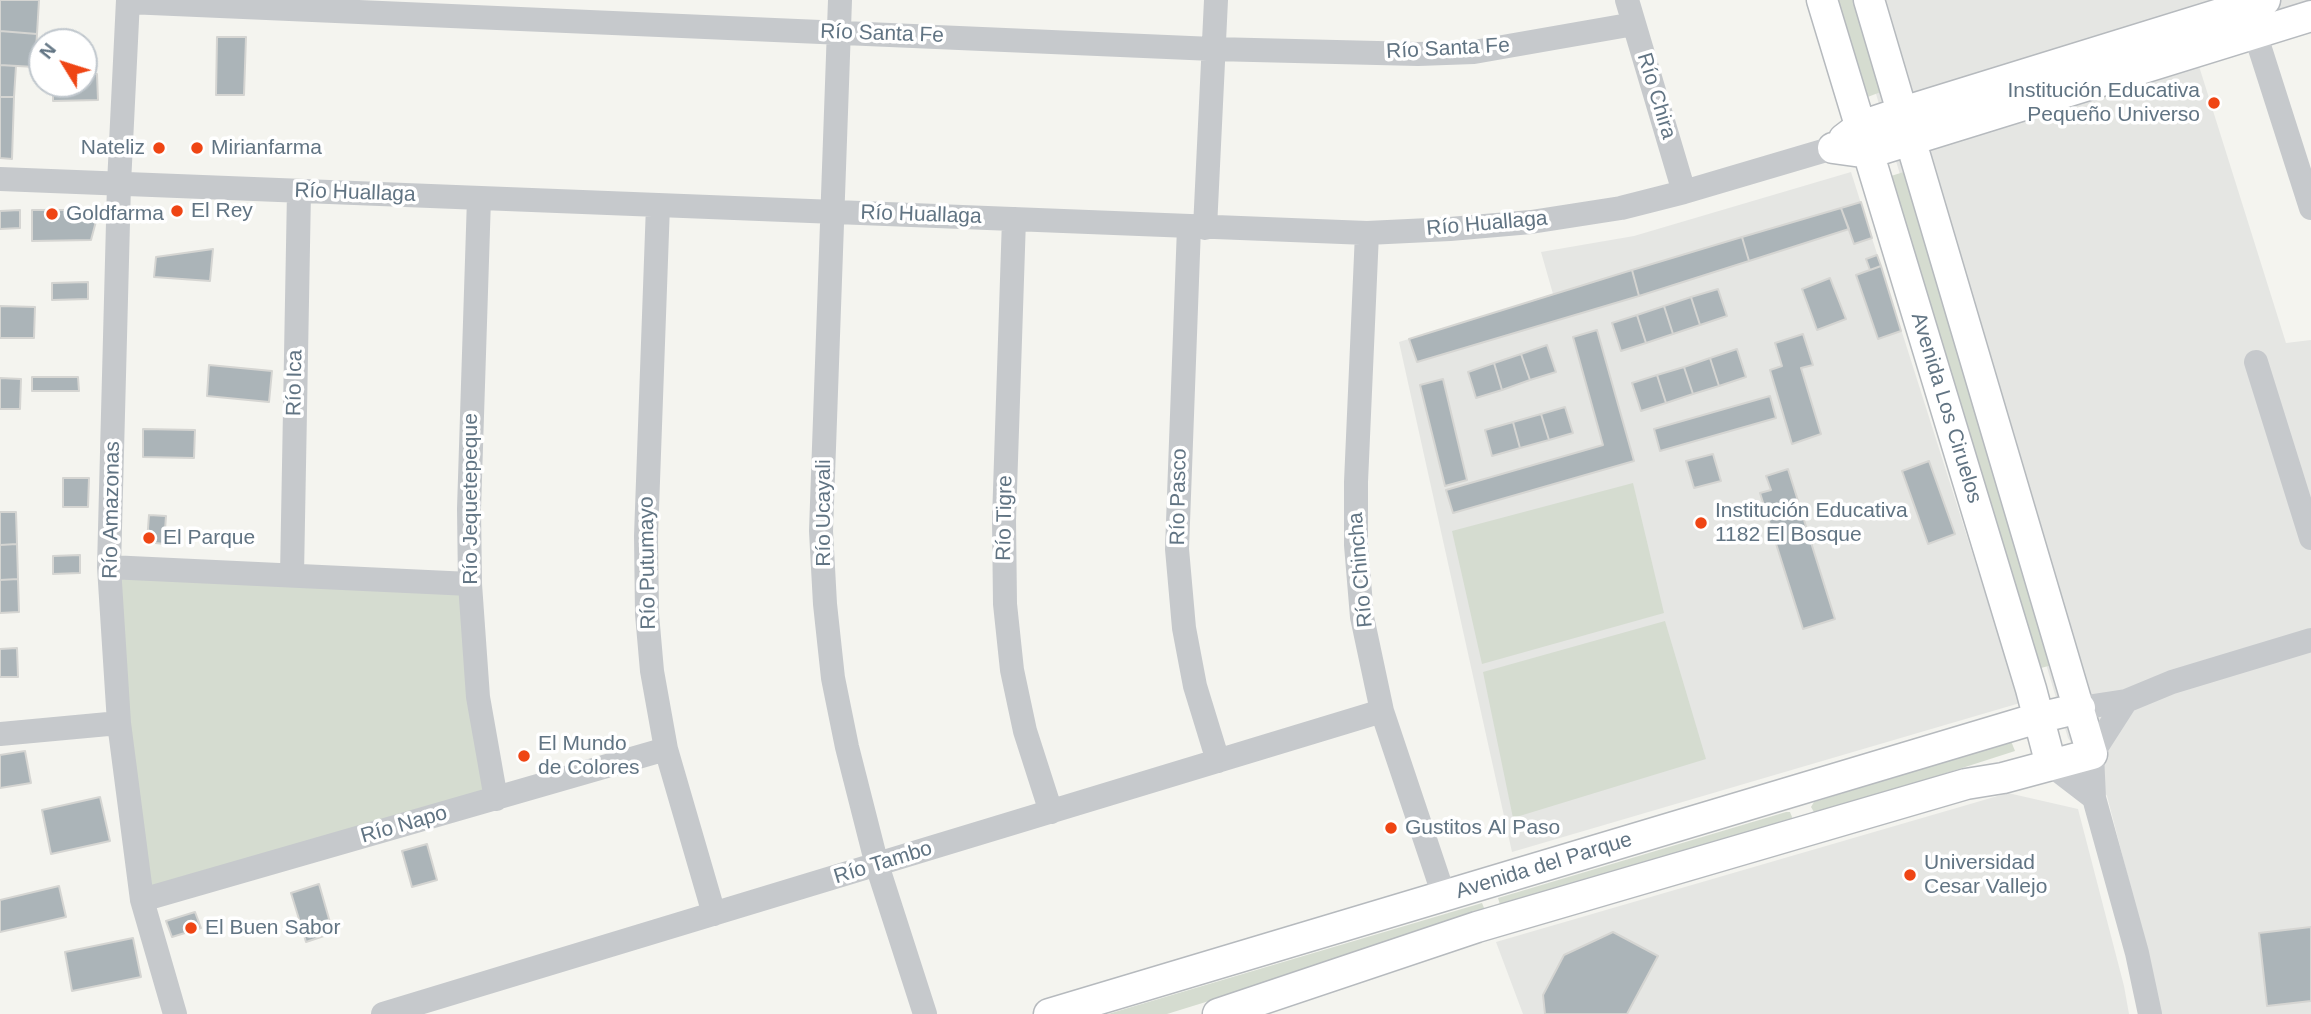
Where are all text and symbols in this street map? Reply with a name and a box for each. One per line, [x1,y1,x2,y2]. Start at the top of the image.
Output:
street label: Río Santa Fe [820,19,944,49]
north arrow [28,28,98,98]
street label: Río Santa Fe [1386,33,1510,65]
text: N [35,39,60,63]
street label: Río Chira [1631,50,1681,142]
place label: Institución Educativa Pequeño Universo [2007,78,2200,128]
marker: Institución Educativa Pequeño Universo [2206,95,2222,111]
place label: Nateliz [81,135,145,161]
place label: Mirianfarma [211,135,322,161]
marker: Nateliz [151,140,167,156]
marker: Mirianfarma [189,140,205,156]
street label: Río Huallaga [294,178,416,208]
place label: El Rey [191,198,253,224]
street label: Río Huallaga [860,200,982,230]
place label: Goldfarma [66,201,164,227]
marker: El Rey [169,203,185,219]
marker: Goldfarma [44,206,60,222]
street label: Río Huallaga [1425,206,1549,242]
street label: Avenida Los Ciruelos [1905,310,1987,506]
street label: Río Ica [282,350,308,416]
street label: Río Jequetepeque [458,413,484,585]
street label: Río Amazonas [98,441,126,579]
street label: Río Pasco [1166,448,1192,546]
street label: Río Ucayali [811,459,837,567]
street label: Río Tigre [992,475,1018,561]
street label: Río Putumayo [634,496,662,630]
place label: Institución Educativa 1182 El Bosque [1715,498,1908,548]
street label: Río Chincha [1343,511,1379,629]
marker: Institución Educativa 1182 El Bosque [1693,515,1709,531]
place label: El Parque [163,525,255,551]
marker: El Parque [141,530,157,546]
place label: El Mundo de Colores [538,731,640,781]
marker: El Mundo de Colores [516,748,532,764]
street label: Río Napo [358,801,450,849]
place label: Gustitos Al Paso [1405,815,1560,841]
marker: Gustitos Al Paso [1383,820,1399,836]
street label: Avenida del Parque [1453,827,1635,905]
street label: Río Tambo [831,836,935,890]
place label: Universidad Cesar Vallejo [1924,850,2047,900]
marker: Universidad Cesar Vallejo [1902,867,1918,883]
place label: El Buen Sabor [205,915,340,941]
marker: El Buen Sabor [183,920,199,936]

